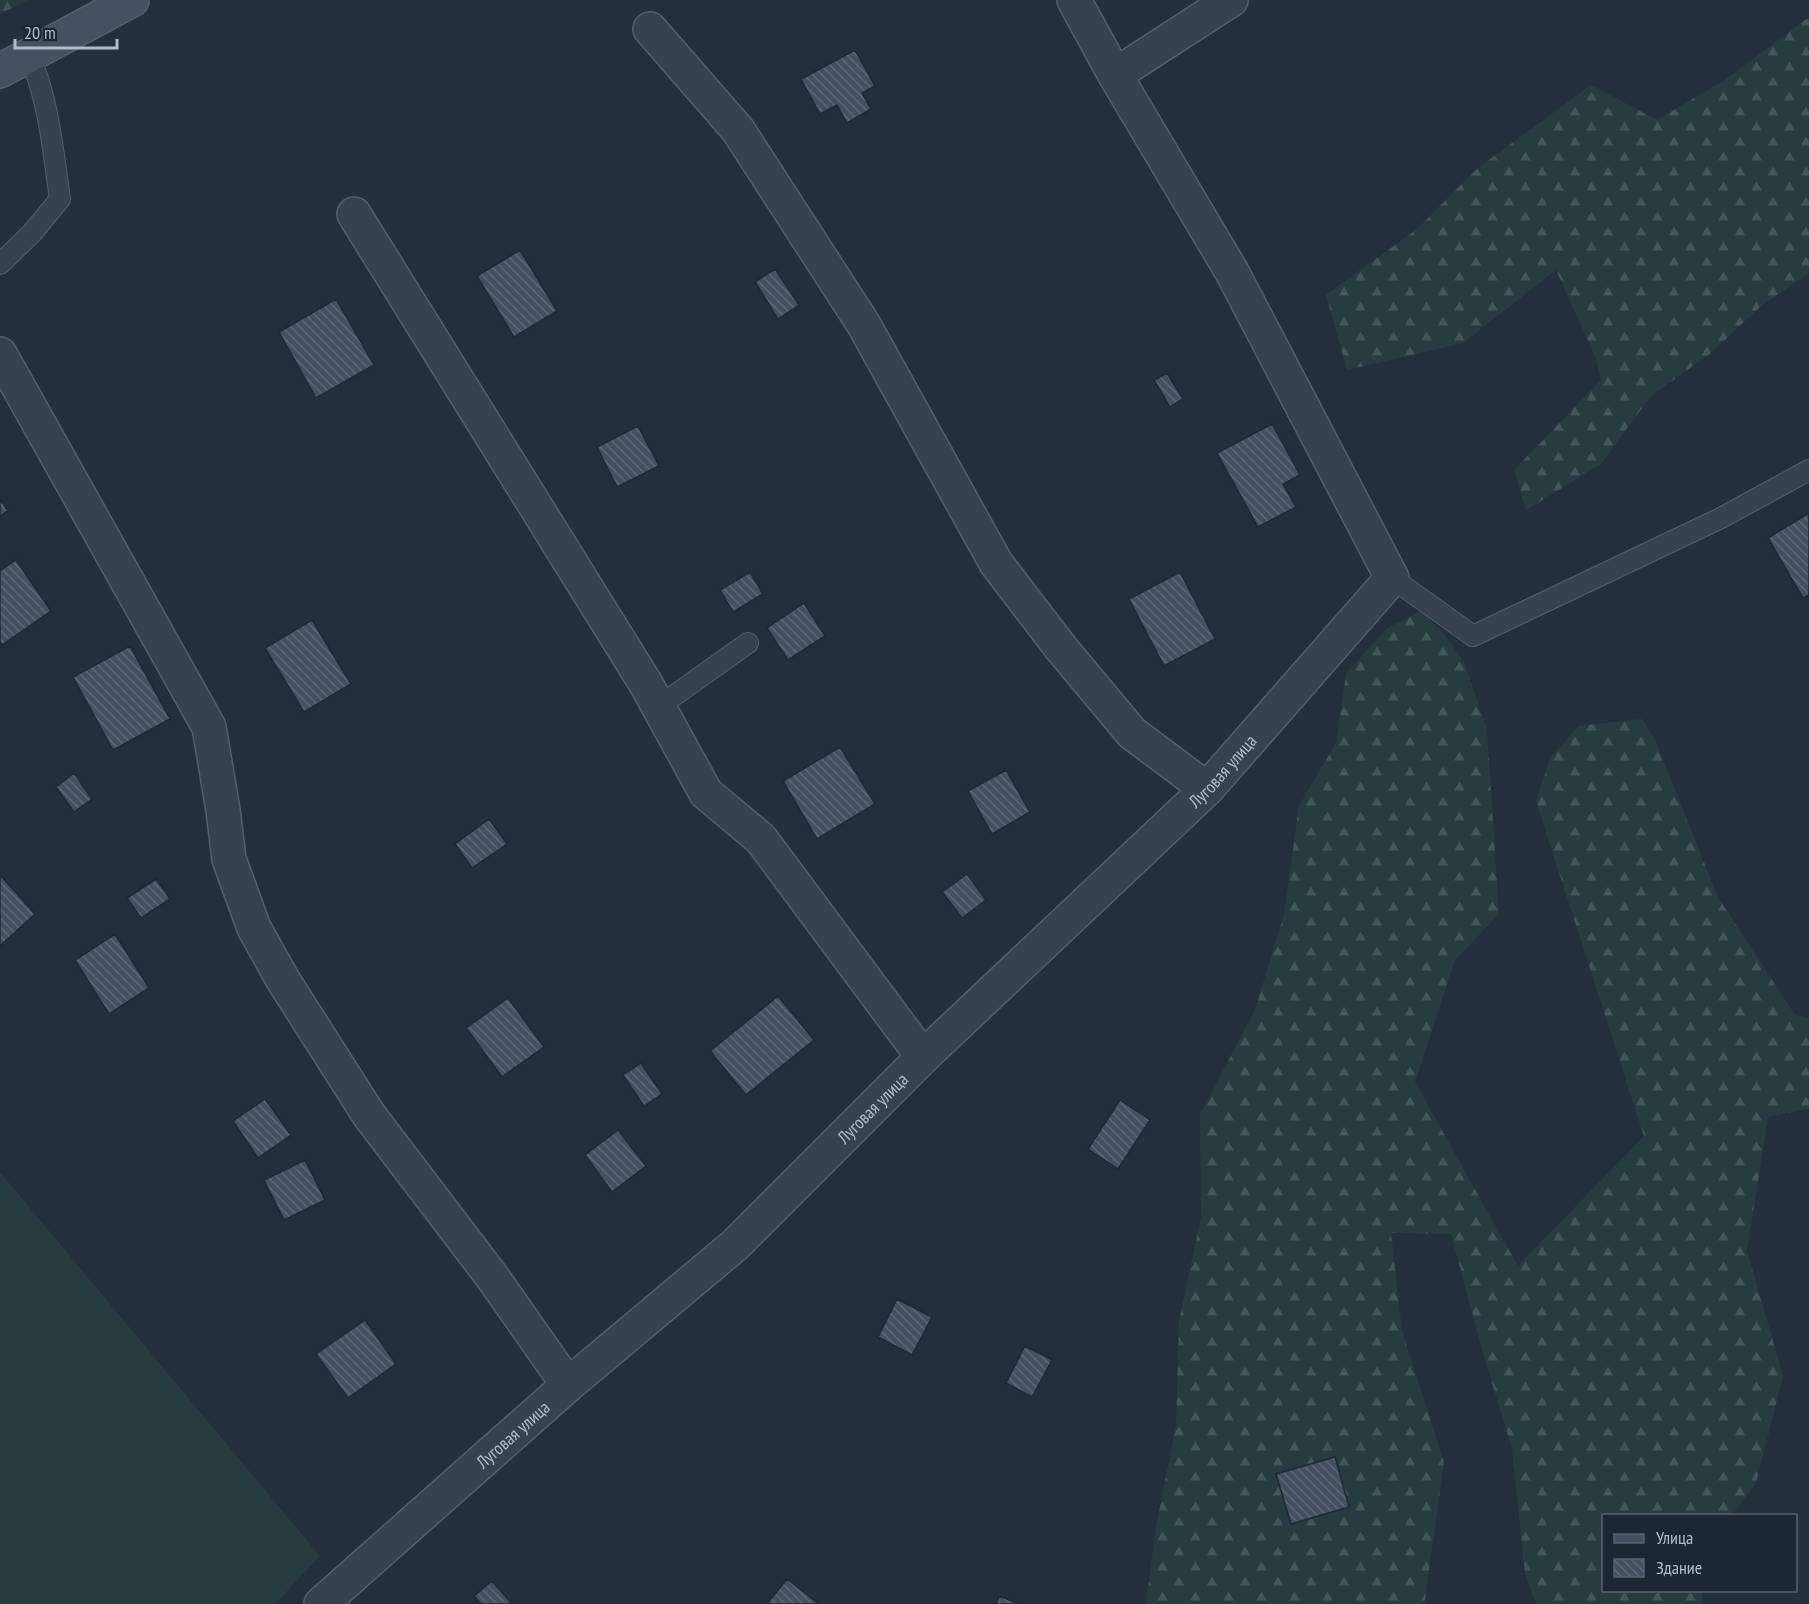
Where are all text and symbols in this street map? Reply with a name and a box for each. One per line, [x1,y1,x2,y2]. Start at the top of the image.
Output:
scale bar [15,12,117,50]
text: 20 m [24,21,56,44]
street label: Луговая улица [1183,730,1261,813]
street label: Луговая улица [831,1068,912,1149]
street label: Луговая улица [470,1395,554,1474]
legend [1602,1514,1797,1592]
text: Улица [1656,1526,1693,1549]
text: Здание [1656,1556,1702,1579]

